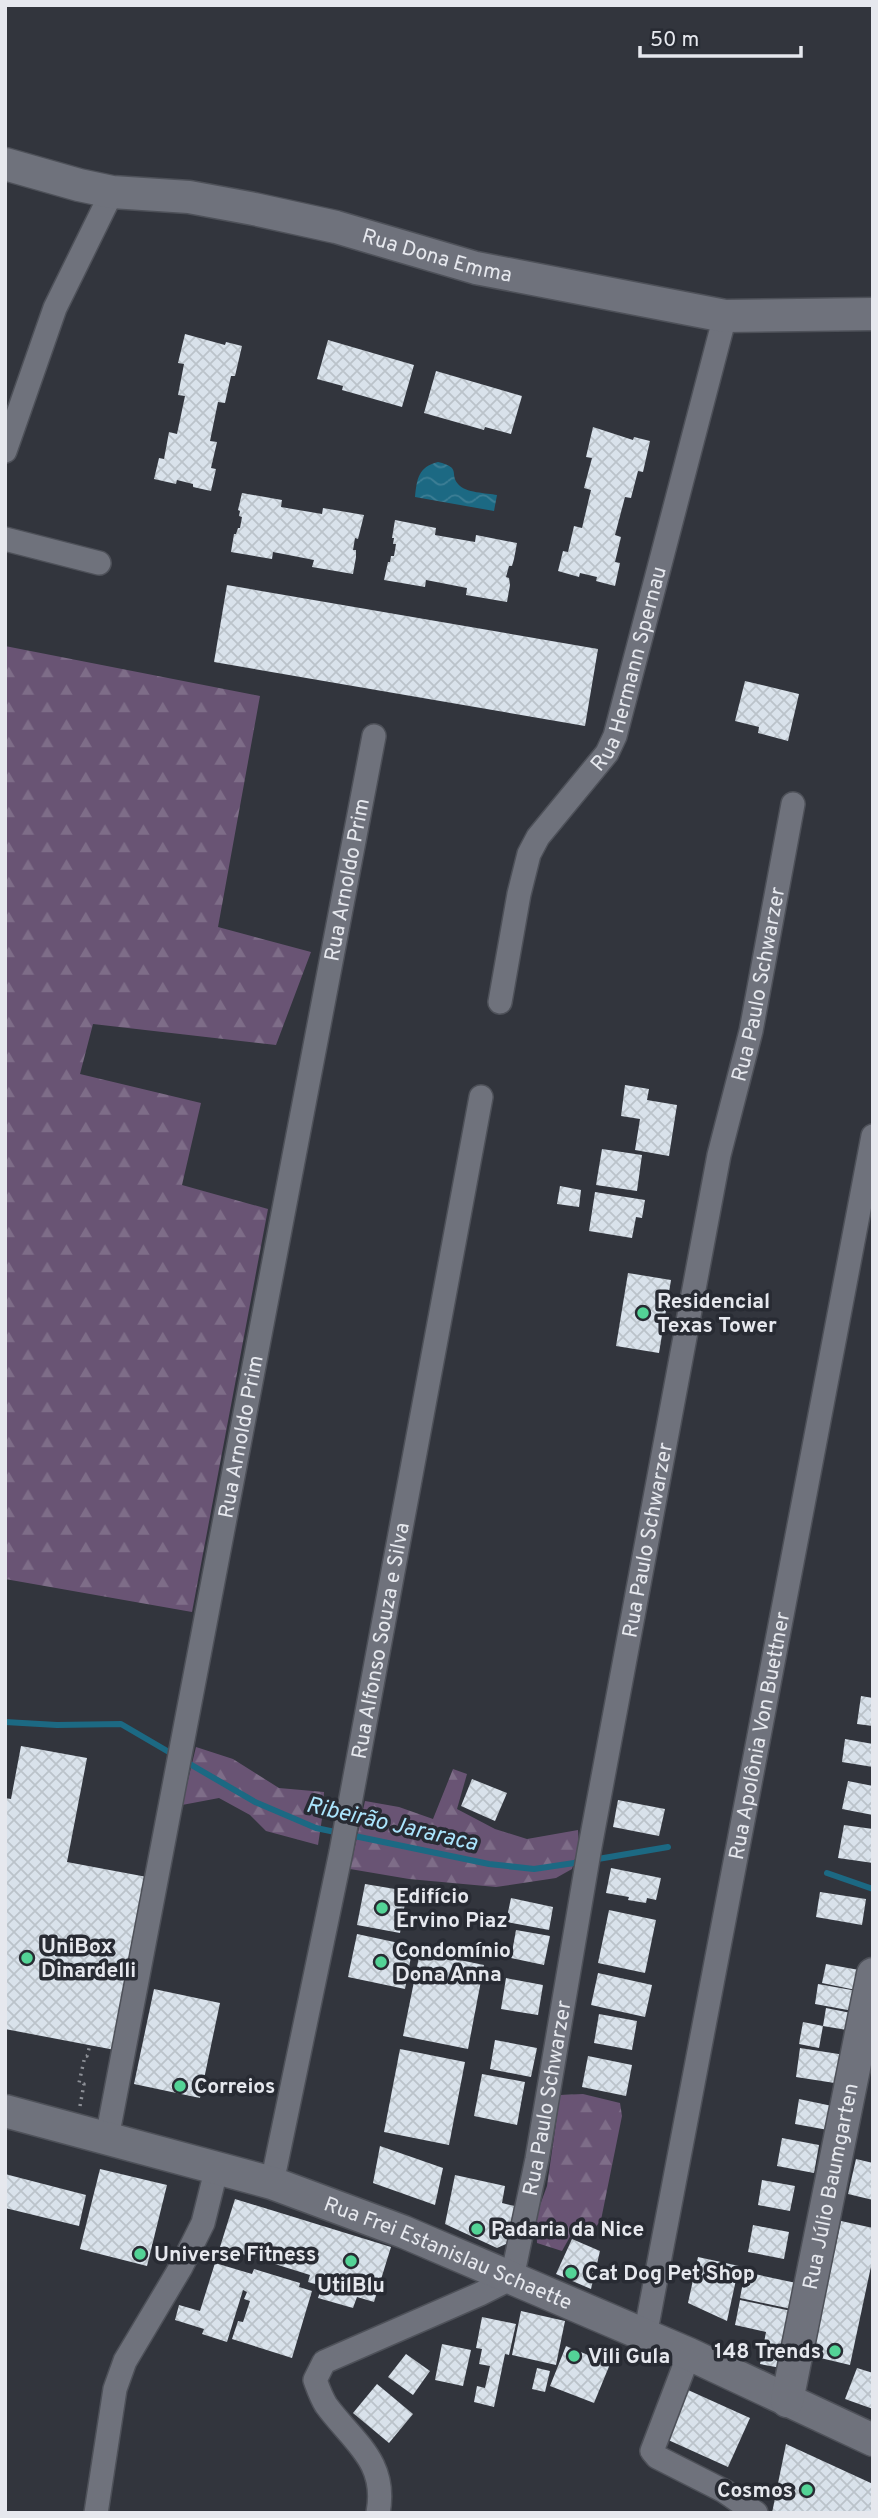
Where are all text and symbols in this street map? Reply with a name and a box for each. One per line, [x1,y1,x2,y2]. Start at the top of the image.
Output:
scale bar [640,14,801,58]
text: 50 m [650,27,699,54]
street label: Rua Dona Emma [358,223,514,290]
street label: Rua Hermann Spernau [585,564,674,778]
street label: Rua Arnoldo Prim [319,796,377,964]
street label: Rua Paulo Schwarzer [726,885,792,1085]
place label: Residencial Texas Tower [657,1289,777,1340]
marker: Residencial Texas Tower [635,1305,651,1321]
street label: Rua Arnoldo Prim [213,1353,271,1521]
street label: Rua Paulo Schwarzer [617,1441,680,1640]
street label: Rua Alfonso Souza e Silva [346,1520,417,1762]
street label: Rua Apolônia Von Buettner [724,1610,797,1862]
water label: Ribeirão Jararaca [303,1792,480,1859]
place label: Edifício Ervino Piaz [396,1884,508,1935]
marker: Edifício Ervino Piaz [374,1900,390,1916]
place label: UniBox Dinardelli [41,1934,136,1985]
place label: Condomínio Dona Anna [395,1938,511,1989]
marker: UniBox Dinardelli [19,1950,35,1966]
marker: Condomínio Dona Anna [373,1954,389,1970]
street label: Rua Paulo Schwarzer [518,1999,579,2199]
place label: Correios [194,2074,275,2101]
marker: Correios [172,2078,188,2094]
street label: Rua Júlio Baumgarten [798,2081,866,2292]
street label: Rua Frei Estanislau Schaette [320,2191,576,2317]
place label: Padaria da Nice [491,2217,644,2244]
marker: Padaria da Nice [469,2221,485,2237]
place label: Universe Fitness [154,2242,316,2269]
marker: Universe Fitness [132,2246,148,2262]
marker: UtilBlu [343,2253,359,2269]
place label: Cat Dog Pet Shop [585,2261,755,2288]
marker: Cat Dog Pet Shop [563,2265,579,2281]
place label: UtilBlu [317,2273,385,2300]
place label: 148 Trends [714,2339,821,2366]
marker: 148 Trends [827,2343,843,2359]
place label: Vili Gula [588,2344,670,2371]
marker: Vili Gula [566,2348,582,2364]
place label: Cosmos [717,2478,793,2505]
marker: Cosmos [799,2482,815,2498]

